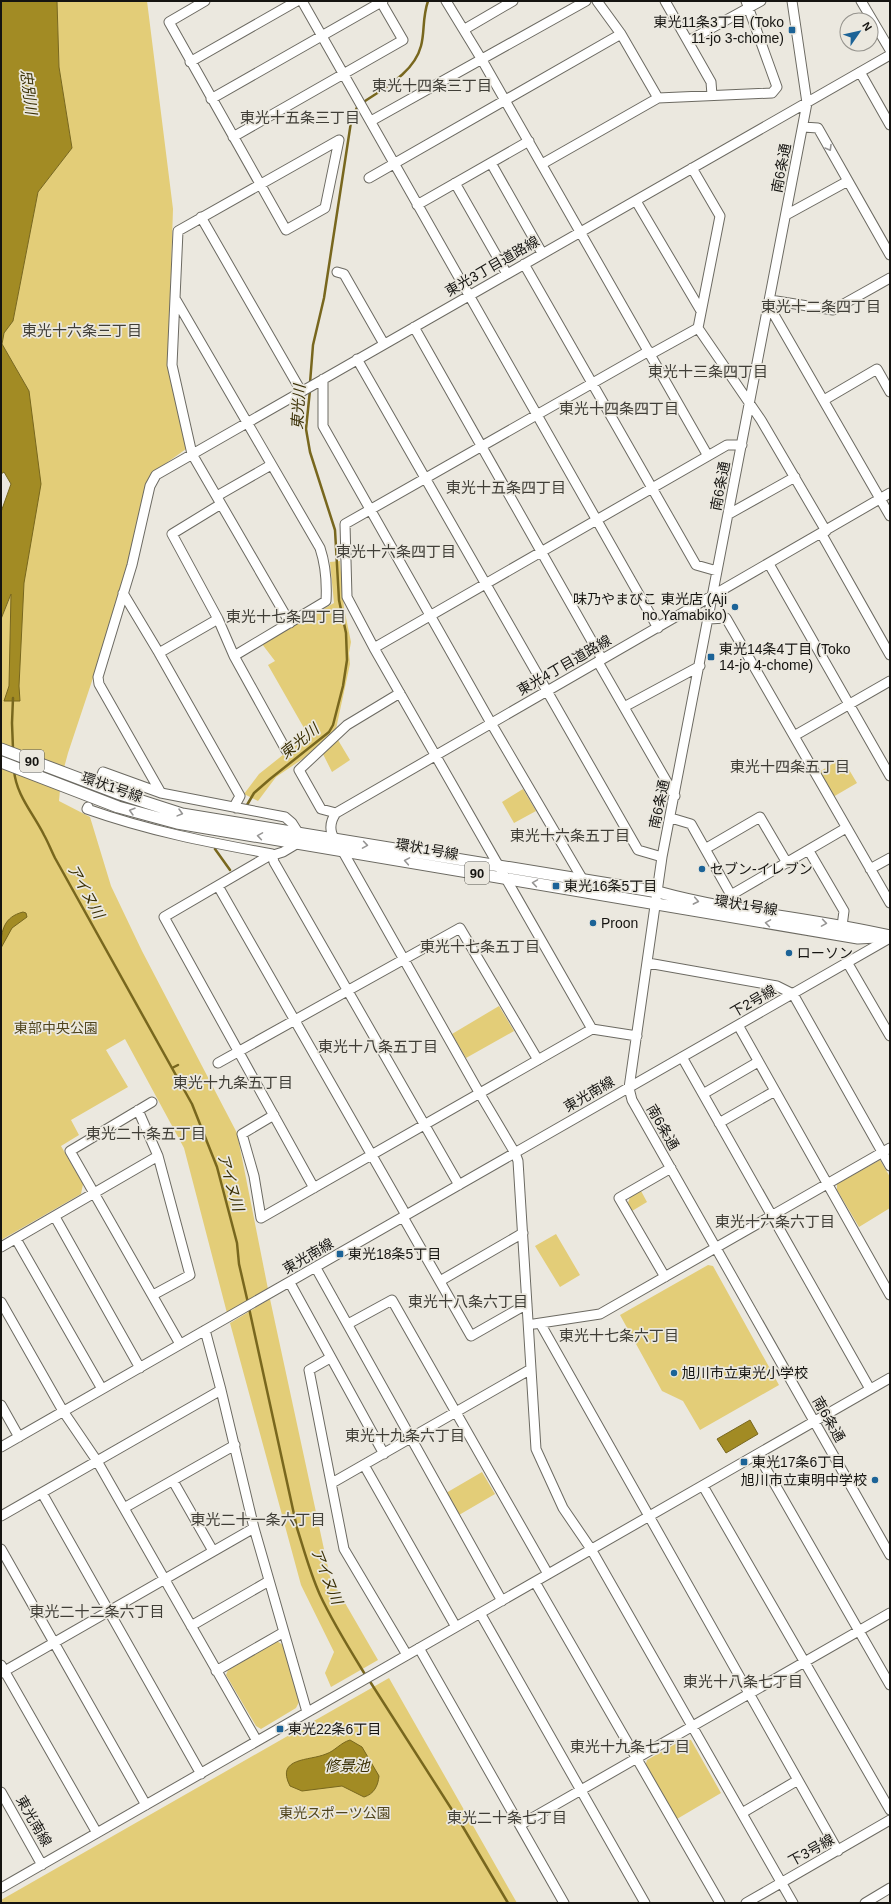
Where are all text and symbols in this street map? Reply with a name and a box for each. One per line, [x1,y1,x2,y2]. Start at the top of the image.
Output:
north arrow [839,12,879,52]
place label: 東光11条3丁目 (Toko 11-jo 3-chome) [654,14,784,46]
text: N [860,20,875,33]
marker: 東光11条3丁目 (Toko 11-jo 3-chome) [787,25,797,35]
water label: 忠別川 [18,69,40,117]
district label: 東光十四条三丁目 [372,77,492,94]
district label: 東光十五条三丁目 [240,109,360,126]
street label: 南6条通 [768,142,794,194]
one-way arrow [825,144,832,151]
street label: 東光3丁目道路線 [442,233,542,299]
district label: 東光十二条四丁目 [761,298,881,315]
district label: 東光十六条三丁目 [22,322,142,339]
district label: 東光十三条四丁目 [648,363,768,380]
water label: 東光川 [288,382,308,430]
district label: 東光十四条四丁目 [559,400,679,417]
street label: 南6条通 [707,460,733,512]
district label: 東光十五条四丁目 [446,479,566,496]
district label: 東光十六条四丁目 [336,543,456,560]
place label: 味乃やまびこ 東光店 (Aji no Yamabiko) [573,591,727,623]
marker: 味乃やまびこ 東光店 (Aji no Yamabiko) [730,602,740,612]
district label: 東光十七条四丁目 [226,608,346,625]
street label: 東光4丁目道路線 [514,632,614,698]
place label: 東光14条4丁目 (Toko 14-jo 4-chome) [719,641,851,673]
marker: 東光14条4丁目 (Toko 14-jo 4-chome) [706,652,716,662]
water label: 東光川 [276,719,323,762]
road number: 90 [20,750,44,772]
district label: 東光十四条五丁目 [730,758,850,775]
street label: 環状1号線 [79,769,145,805]
street label: 南6条通 [646,778,672,830]
one-way arrow [129,807,136,816]
one-way arrow [176,808,183,817]
district label: 東光十六条五丁目 [510,827,630,844]
one-way arrow [256,833,263,841]
street label: 環状1号線 [394,836,460,862]
one-way arrow [362,840,368,849]
one-way arrow [404,857,410,866]
water label: アイヌ川 [64,861,109,923]
place label: セブン-イレブン [710,861,813,877]
road number: 90 [465,862,489,884]
marker: セブン-イレブン [697,864,707,874]
place label: 東光16条5丁目 [564,878,657,894]
one-way arrow [532,879,539,888]
marker: 東光16条5丁目 [551,881,561,891]
street label: 環状1号線 [713,892,779,918]
one-way arrow [693,896,699,904]
place label: Proon [601,915,638,931]
marker: Proon [588,918,598,928]
one-way arrow [821,918,827,927]
one-way arrow [765,920,771,928]
district label: 東光十七条五丁目 [420,938,540,955]
place label: ローソン [797,945,853,961]
marker: ローソン [784,948,794,958]
street label: 下2号線 [727,982,779,1020]
park label: 東部中央公園 [14,1020,98,1036]
district label: 東光十八条五丁目 [318,1038,438,1055]
street label: 東光南線 [561,1073,617,1115]
district label: 東光十九条五丁目 [173,1074,293,1091]
street label: 南6条通 [644,1101,682,1153]
district label: 東光二十条五丁目 [86,1125,206,1142]
water label: アイヌ川 [215,1151,248,1215]
district label: 東光十六条六丁目 [715,1213,835,1230]
street label: 東光南線 [280,1235,336,1277]
place label: 東光18条5丁目 [348,1246,441,1262]
marker: 東光18条5丁目 [335,1249,345,1259]
district label: 東光十八条六丁目 [408,1293,528,1310]
district label: 東光十七条六丁目 [559,1327,679,1344]
place label: 旭川市立東光小学校 [682,1365,808,1381]
marker: 旭川市立東光小学校 [669,1368,679,1378]
street label: 南6条通 [810,1393,848,1445]
district label: 東光十九条六丁目 [345,1427,465,1444]
place label: 東光17条6丁目 [752,1454,845,1470]
marker: 東光17条6丁目 [739,1457,749,1467]
place label: 旭川市立東明中学校 [741,1472,867,1488]
marker: 旭川市立東明中学校 [870,1475,880,1485]
district label: 東光二十一条六丁目 [190,1511,326,1528]
water label: アイヌ川 [308,1545,347,1608]
district label: 東光二十二条六丁目 [29,1603,165,1620]
district label: 東光十八条七丁目 [683,1673,803,1690]
place label: 東光22条6丁目 [288,1721,381,1737]
marker: 東光22条6丁目 [275,1724,285,1734]
district label: 東光十九条七丁目 [570,1738,690,1755]
water label: 修景池 [324,1757,371,1774]
street label: 東光南線 [13,1793,55,1849]
park label: 東光スポーツ公園 [279,1805,391,1821]
district label: 東光二十条七丁目 [447,1809,567,1826]
street label: 下3号線 [785,1831,837,1869]

